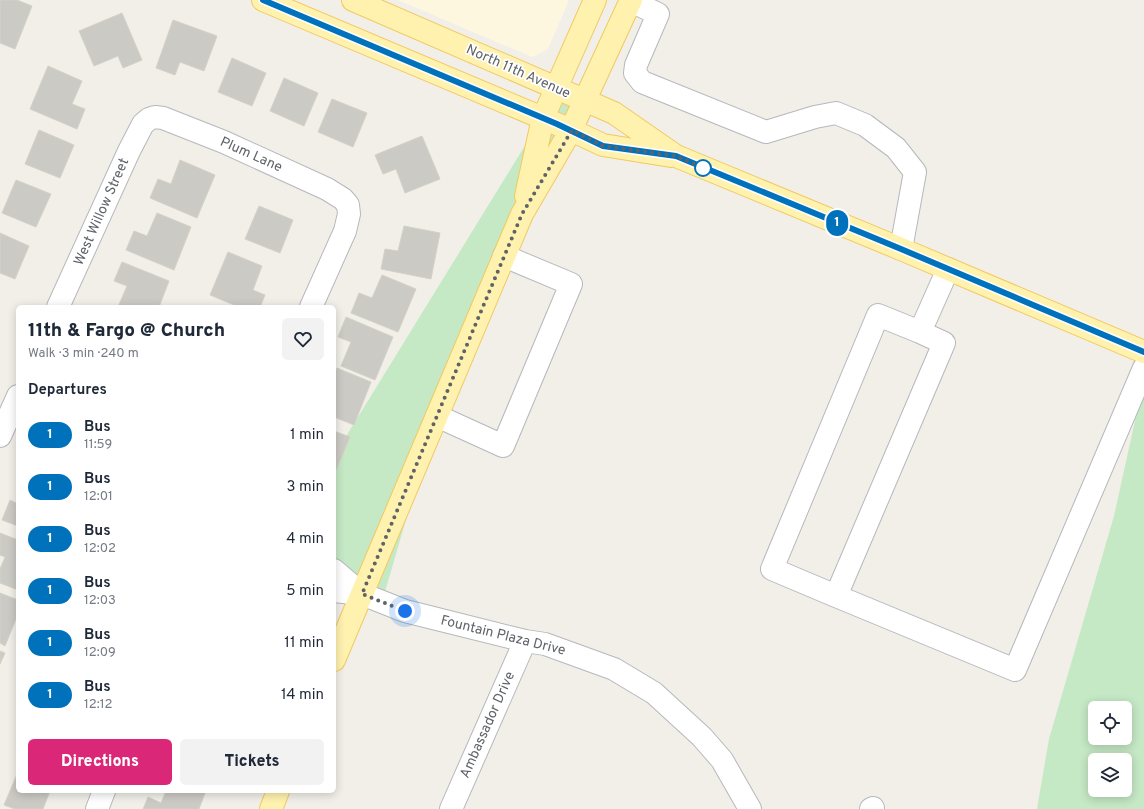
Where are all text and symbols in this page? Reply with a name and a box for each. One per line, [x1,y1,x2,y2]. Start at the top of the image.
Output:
street label: North 11th Avenue [463,41,573,103]
street label: Plum Lane [217,134,285,176]
street label: West Willow Street [71,156,133,268]
unlabelled marker [694,159,712,177]
line badge: 1 [824,210,850,236]
text: 1 [834,214,840,231]
button: heart [282,318,324,360]
text: 11th & Fargo @ Church [28,319,225,343]
text: Walk · 3 min · 240 m [28,346,139,362]
text: Departures [28,381,107,400]
text: Bus [84,418,111,437]
text: 1 [47,426,53,443]
text: 1 min [290,426,324,445]
text: 11:59 [84,437,112,453]
text: Bus [84,470,111,489]
text: 1 [47,478,53,495]
text: 3 min [286,478,324,497]
text: 12:01 [84,489,113,505]
text: Bus [84,522,111,541]
text: 1 [47,530,53,547]
text: 4 min [286,530,324,549]
text: 12:02 [84,541,116,557]
text: Bus [84,574,111,593]
text: 1 [47,582,53,599]
text: 5 min [286,582,324,601]
text: 12:03 [84,593,116,609]
your location [395,601,415,621]
street label: Fountain Plaza Drive [439,612,567,660]
text: Bus [84,626,111,645]
text: 1 [47,634,53,651]
text: 11 min [284,634,324,653]
text: 12:09 [84,645,116,661]
street label: Ambassador Drive [457,669,519,781]
text: Bus [84,678,111,697]
text: 1 [47,686,53,703]
text: 14 min [281,686,324,705]
text: 12:12 [84,697,113,713]
map controls [1088,701,1132,797]
button: locate [1088,701,1132,745]
button: Directions [28,739,172,785]
button: Tickets [180,739,324,785]
button: layers [1088,753,1132,797]

